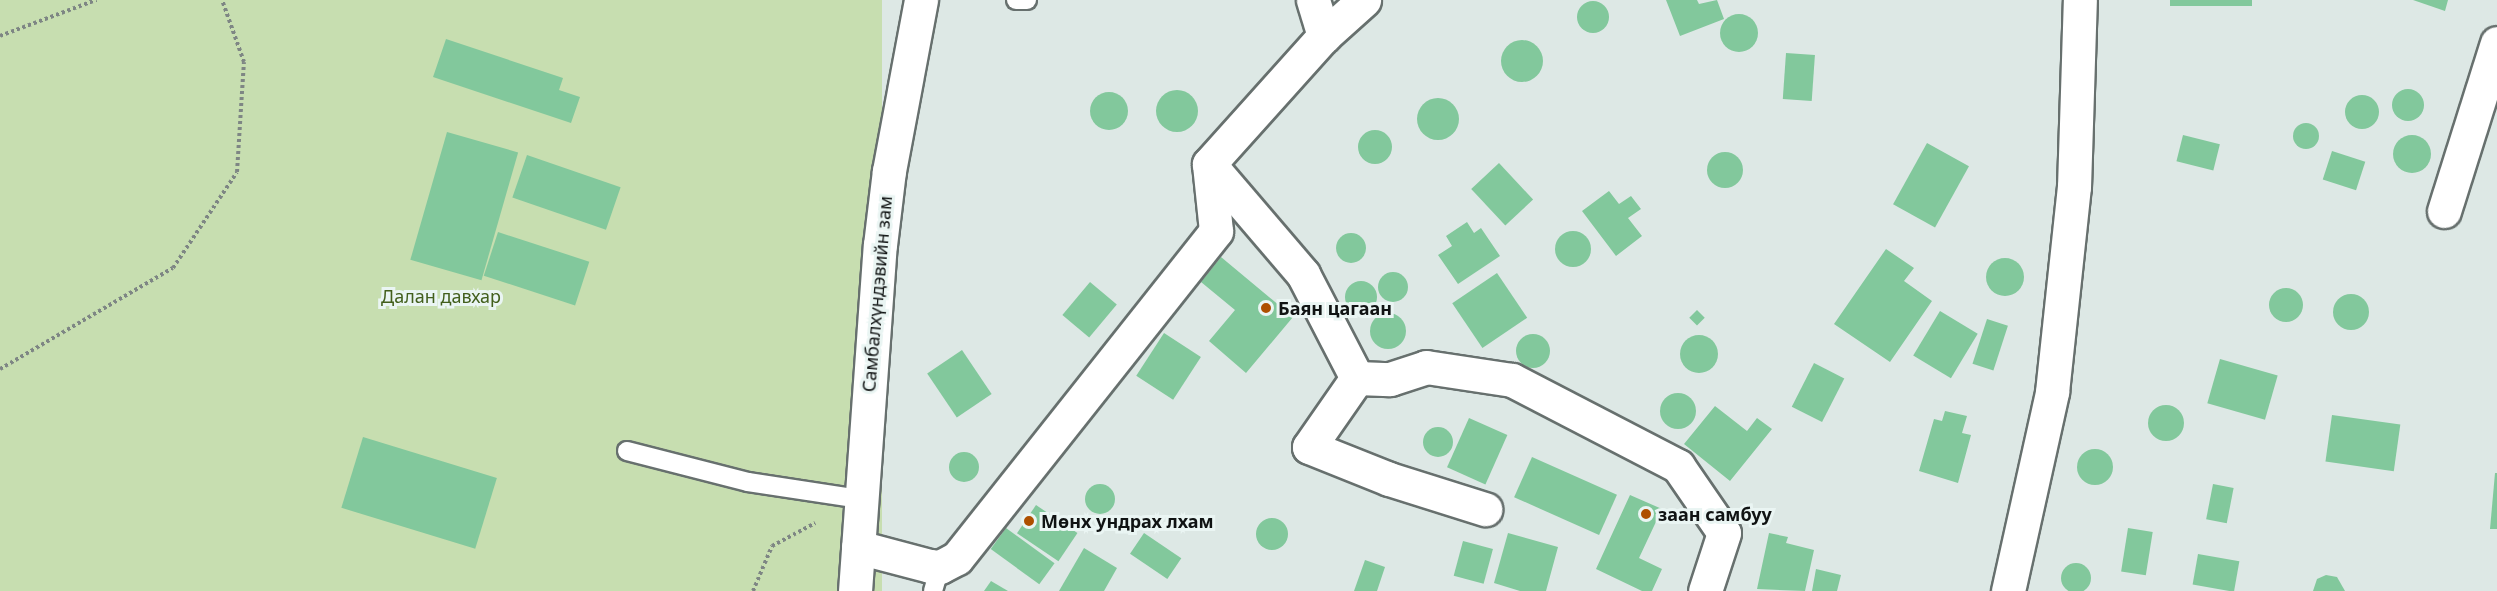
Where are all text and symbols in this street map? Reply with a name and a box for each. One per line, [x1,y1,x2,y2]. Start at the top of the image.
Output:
street label: Самбалхүндэвийн зам [858,195,896,393]
park label: Далан давхар [381,285,501,307]
place label: Баян цагаан [1278,297,1392,319]
marker: Баян цагаан [1259,301,1273,315]
place label: заан самбуу [1658,503,1772,525]
marker: заан самбуу [1639,507,1653,521]
place label: Мөнх ундрах лхам [1041,510,1214,532]
marker: Мөнх ундрах лхам [1022,514,1036,528]

